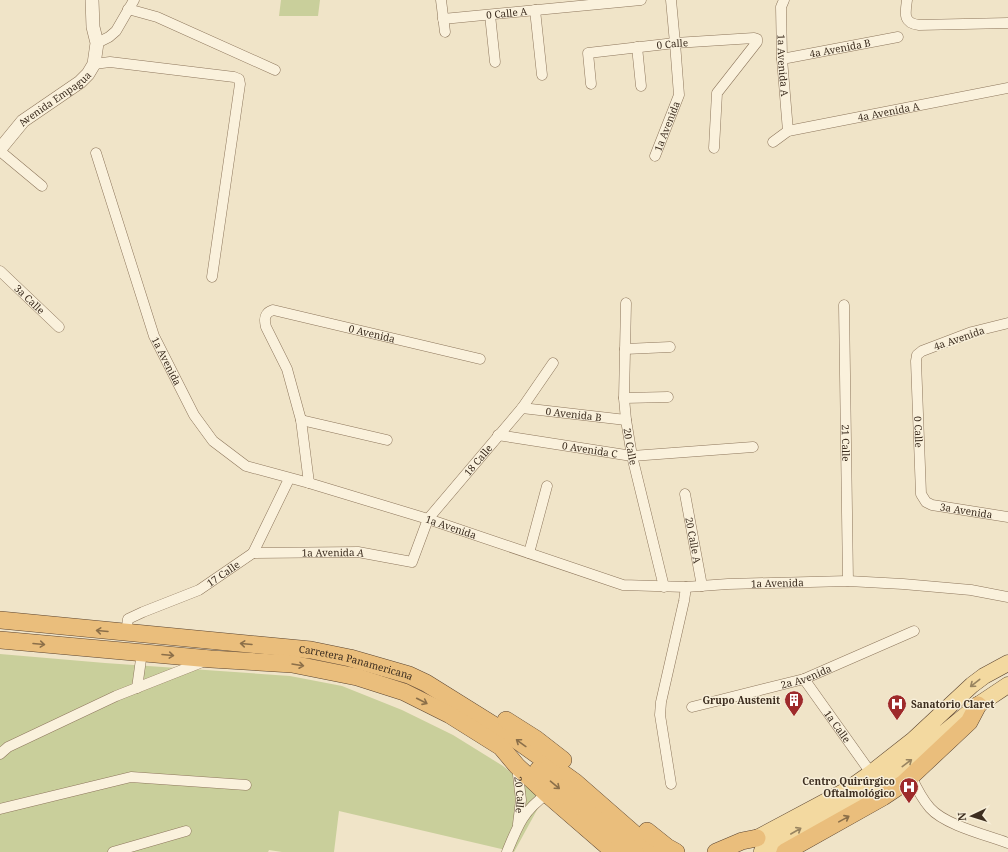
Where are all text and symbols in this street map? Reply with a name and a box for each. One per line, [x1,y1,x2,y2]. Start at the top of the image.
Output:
street label: 0 Calle A [486,4,529,22]
street label: 1a Avenida A [775,34,792,98]
street label: 0 Calle [656,35,688,52]
street label: 4a Avenida B [808,35,872,61]
street label: Avenida Empagua [15,68,94,129]
street label: 4a Avenida A [856,98,921,124]
street label: 1a Avenida [651,99,683,153]
street label: 3a Calle [11,281,48,317]
street label: 0 Avenida [347,321,397,346]
street label: 4a Avenida [932,323,987,353]
street label: 1a Avenida [148,334,185,388]
street label: 0 Avenida B [545,404,602,424]
street label: 0 Calle [911,416,926,448]
street label: 21 Calle [839,424,853,462]
street label: 20 Calle [620,427,641,466]
street label: 0 Avenida C [561,438,619,461]
street label: 18 Calle [461,441,495,479]
street label: 3a Avenida [939,499,994,522]
street label: 1a Avenida [424,512,479,542]
street label: 20 Calle A [682,516,705,565]
street label: 1a Avenida A [302,545,366,560]
street label: 17 Calle [204,557,242,590]
street label: 1a Avenida [751,575,804,590]
one-way arrow [96,627,109,635]
one-way arrow [32,640,45,647]
one-way arrow [240,641,253,648]
street label: Carretera Panamericana [298,642,416,683]
one-way arrow [161,651,174,658]
street label: 2a Avenida [779,661,834,692]
one-way arrow [291,662,304,670]
one-way arrow [969,679,980,687]
building icon: Grupo Austenit [783,689,805,717]
place label: Grupo Austenit [702,693,780,707]
hospital icon: Sanatorio Claret [886,693,908,721]
place label: Sanatorio Claret [911,697,994,711]
one-way arrow [416,698,428,705]
street label: 1a Calle [821,707,854,745]
one-way arrow [516,739,527,747]
one-way arrow [901,759,912,767]
place label: Centro Quirúrgico Oftalmológico [802,774,895,800]
street label: 20 Calle [511,776,528,814]
hospital icon: Centro Quirúrgico Oftalmológico [898,776,920,804]
one-way arrow [550,781,561,790]
north arrow [952,796,992,836]
text: N [954,812,969,822]
one-way arrow [838,815,850,823]
one-way arrow [790,827,802,835]

